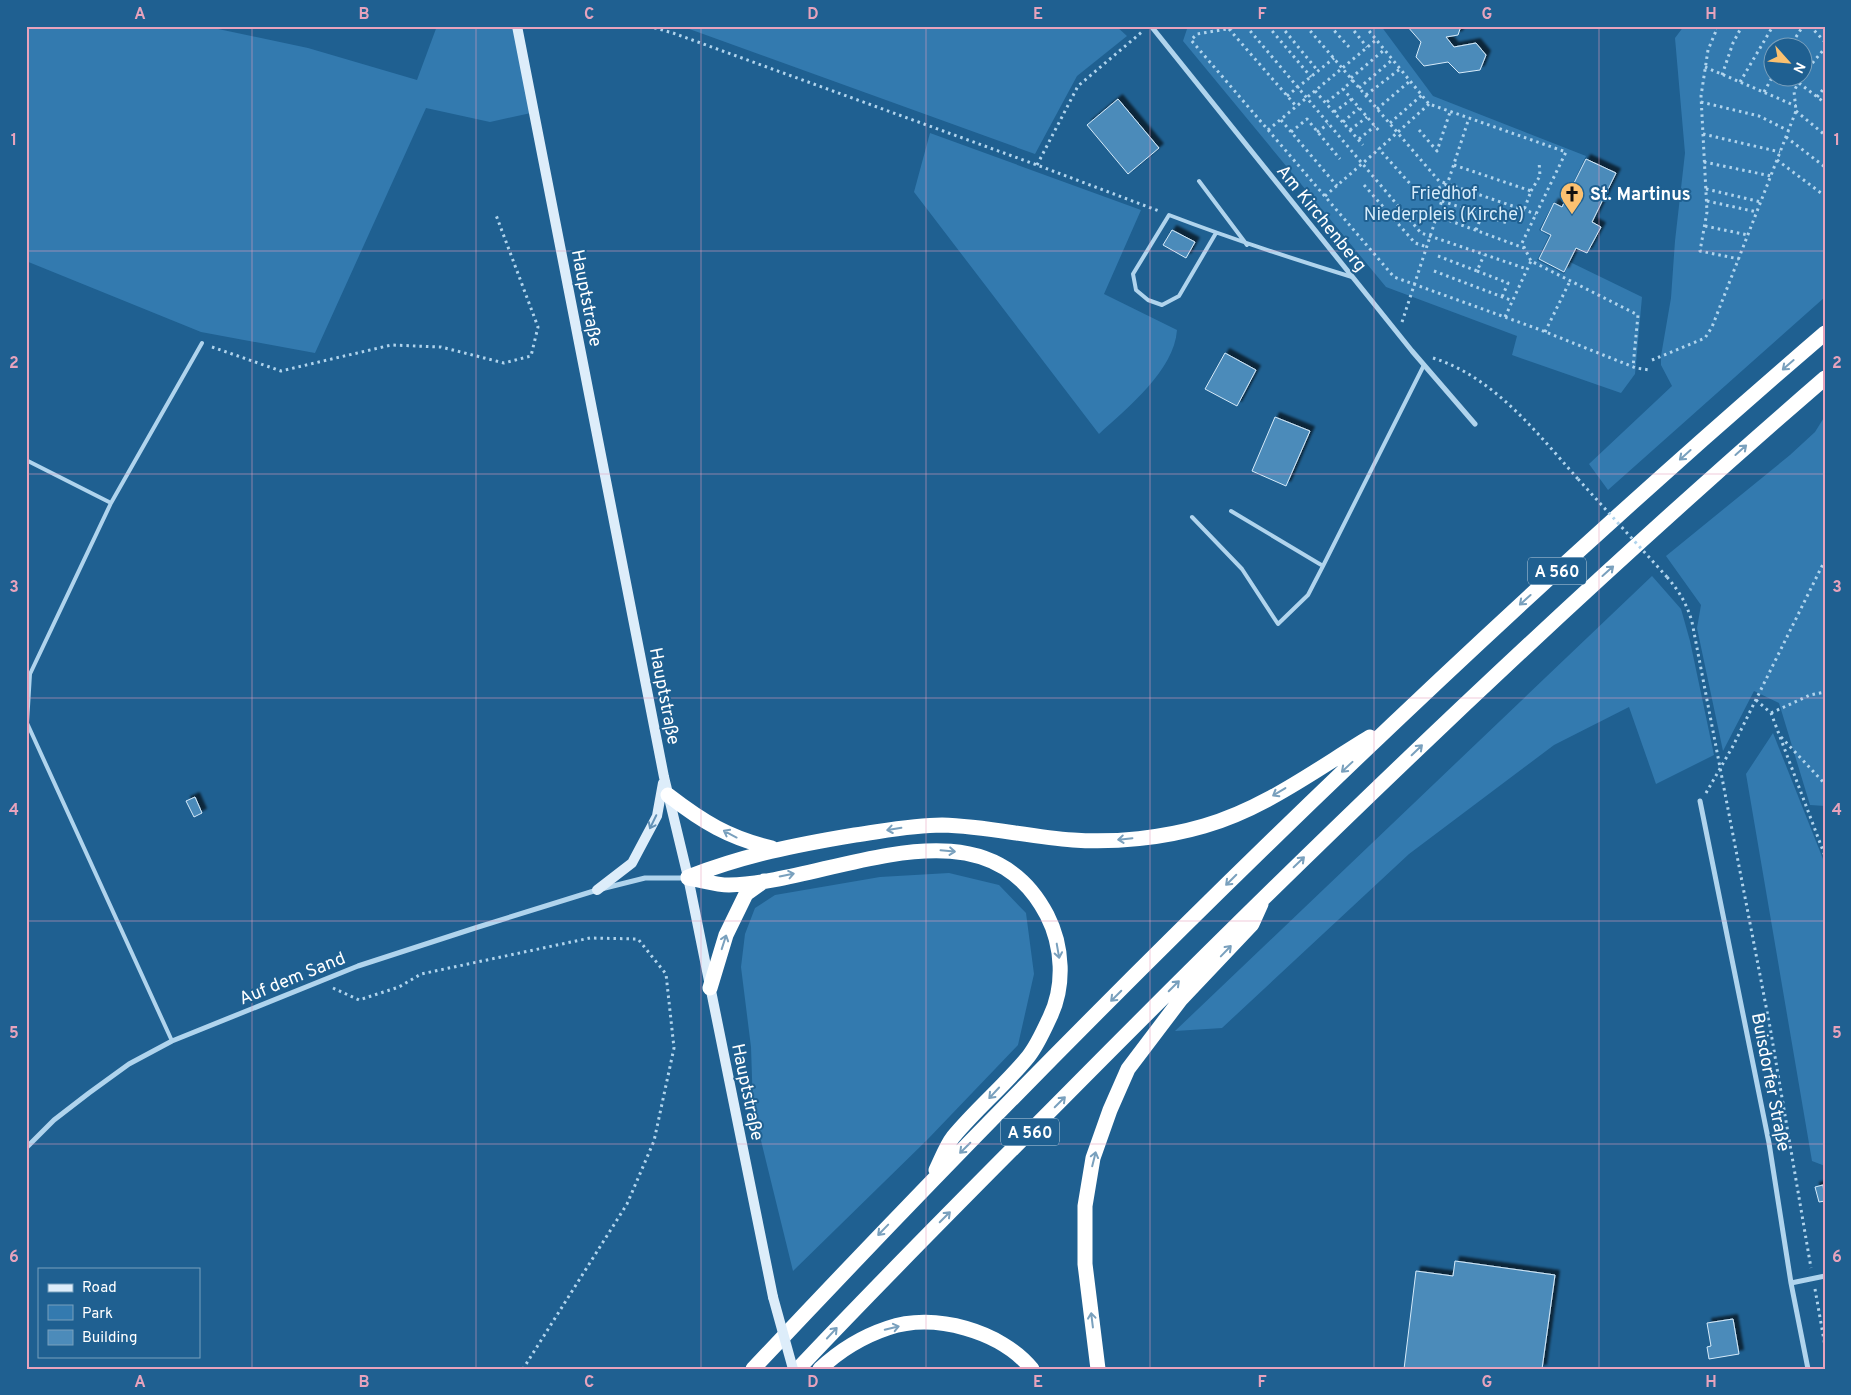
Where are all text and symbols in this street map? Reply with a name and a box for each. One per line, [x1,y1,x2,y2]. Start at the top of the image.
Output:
text: A [134,5,146,25]
text: B [358,5,370,25]
text: C [584,5,594,25]
text: D [807,5,819,25]
text: E [1033,5,1043,25]
text: F [1257,5,1267,25]
text: G [1482,5,1492,25]
text: H [1705,5,1717,25]
north arrow [1764,38,1814,88]
text: N [1788,59,1808,76]
text: 1 [11,131,17,151]
text: 1 [1834,131,1840,151]
street label: Am Kirchenberg [1271,161,1371,277]
church icon: St. Martinus [1559,181,1585,215]
park label: Friedhof Niederpleis (Kirche) [1364,183,1524,227]
place label: St. Martinus [1590,184,1691,207]
street label: Hauptstraße [565,248,606,349]
text: 2 [9,354,19,374]
text: 2 [1832,354,1842,374]
one-way arrow [1781,359,1794,370]
one-way arrow [1735,445,1748,456]
one-way arrow [1678,450,1691,461]
road number: A 560 [1528,558,1586,584]
one-way arrow [1601,565,1614,577]
text: 3 [9,578,19,598]
text: 3 [1832,578,1842,598]
one-way arrow [1519,594,1532,606]
street label: Hauptstraße [643,646,684,747]
one-way arrow [1410,744,1423,756]
one-way arrow [1341,761,1354,773]
one-way arrow [1273,788,1287,798]
text: 4 [9,801,19,821]
text: 4 [1832,801,1842,821]
one-way arrow [648,814,658,829]
one-way arrow [886,825,902,835]
one-way arrow [722,829,737,839]
one-way arrow [1118,834,1134,844]
one-way arrow [939,846,955,856]
one-way arrow [1293,856,1305,868]
one-way arrow [779,870,795,880]
one-way arrow [1225,874,1237,887]
one-way arrow [720,934,730,950]
one-way arrow [1053,942,1063,958]
one-way arrow [1220,945,1232,958]
street label: Auf dem Sand [236,948,349,1011]
one-way arrow [1168,980,1180,993]
one-way arrow [1111,989,1123,1001]
street label: Buisdorfer Straße [1745,1011,1794,1154]
text: 5 [9,1024,19,1044]
text: 5 [1832,1024,1842,1044]
street label: Hauptstraße [725,1042,768,1143]
one-way arrow [989,1086,1000,1099]
one-way arrow [1054,1096,1066,1108]
road number: A 560 [1001,1118,1059,1146]
one-way arrow [958,1142,971,1154]
one-way arrow [1090,1152,1099,1168]
one-way arrow [939,1211,951,1223]
one-way arrow [877,1224,889,1237]
text: 6 [9,1248,19,1268]
text: 6 [1832,1248,1842,1268]
legend [38,1268,200,1358]
text: Road [82,1279,117,1298]
text: Park [82,1305,113,1324]
one-way arrow [1087,1313,1097,1329]
one-way arrow [884,1322,900,1332]
one-way arrow [826,1327,838,1340]
text: Building [82,1329,137,1348]
text: A [134,1373,146,1393]
text: B [358,1373,370,1393]
text: C [584,1373,594,1393]
text: D [807,1373,819,1393]
text: E [1033,1373,1043,1393]
text: F [1257,1373,1267,1393]
text: G [1482,1373,1492,1393]
text: H [1705,1373,1717,1393]

